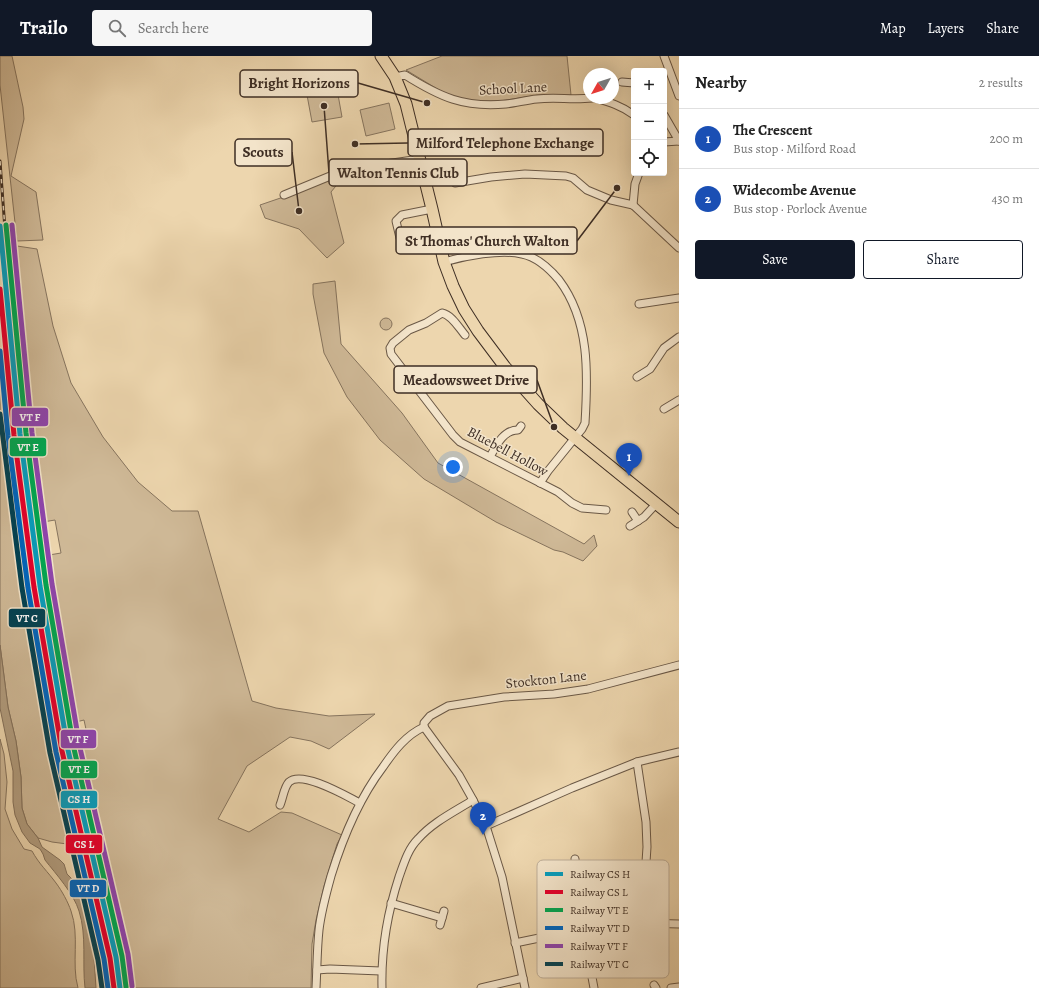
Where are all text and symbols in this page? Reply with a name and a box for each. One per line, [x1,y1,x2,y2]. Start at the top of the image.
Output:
search box [92,10,372,46]
text: Trailo [20,15,68,41]
icon: search [106,17,128,39]
text: Search here [138,18,209,38]
text: Map [880,19,906,38]
text: Layers [928,19,964,38]
text: Share [986,19,1019,38]
north arrow [583,68,619,104]
map controls [631,68,667,176]
button: + [631,68,667,104]
callout: Bright Horizons [240,70,358,97]
text: Nearby [695,71,746,94]
text: Bright Horizons [248,73,350,93]
text: 2 results [979,74,1023,91]
street label: School Lane [478,77,548,100]
button: − [631,104,667,140]
text: The Crescent [733,120,813,140]
callout: Milford Telephone Exchange [408,129,603,156]
text: 1 [706,130,710,147]
text: 200 m [990,130,1023,147]
text: Milford Telephone Exchange [416,133,594,153]
callout: Scouts [235,139,292,166]
button: locate [631,140,667,176]
text: Bus stop · Milford Road [733,140,856,157]
text: Scouts [242,142,284,162]
callout: Walton Tennis Club [329,159,467,186]
text: Walton Tennis Club [336,163,459,183]
text: Widecombe Avenue [733,180,856,200]
text: 2 [705,190,711,207]
text: 430 m [991,190,1023,207]
text: Bus stop · Porlock Avenue [733,200,867,217]
callout: St Thomas' Church Walton [396,227,577,254]
text: St Thomas' Church Walton [405,231,570,251]
button: Save [695,240,855,279]
button: Share [863,240,1023,279]
callout: Meadowsweet Drive [394,366,537,393]
text: Meadowsweet Drive [403,370,529,390]
line badge: VT F [11,407,49,427]
text: VT F [19,410,41,425]
street label: Bluebell Hollow [464,422,552,481]
line badge: VT E [9,437,47,457]
text: VT E [16,440,39,455]
pin: 1 [616,443,642,476]
your location [443,457,463,477]
line badge: VT C [8,608,46,628]
text: VT C [15,611,38,626]
street label: Stockton Lane [505,666,588,693]
line badge: VT F [60,729,97,749]
text: VT F [67,732,89,747]
line badge: VT E [60,760,98,779]
text: VT E [67,762,90,777]
line badge: CS H [60,790,98,809]
text: CS H [68,792,90,807]
pin: 2 [470,802,496,835]
line badge: CS L [65,834,103,854]
text: CS L [74,837,94,852]
legend [537,860,669,978]
text: Railway CS H [570,867,630,882]
line badge: VT D [69,879,107,898]
text: VT D [76,881,100,896]
text: Railway CS L [570,885,628,900]
text: Railway VT E [570,903,628,918]
text: Railway VT D [570,921,630,936]
text: Railway VT F [570,939,628,954]
text: Railway VT C [570,957,629,972]

